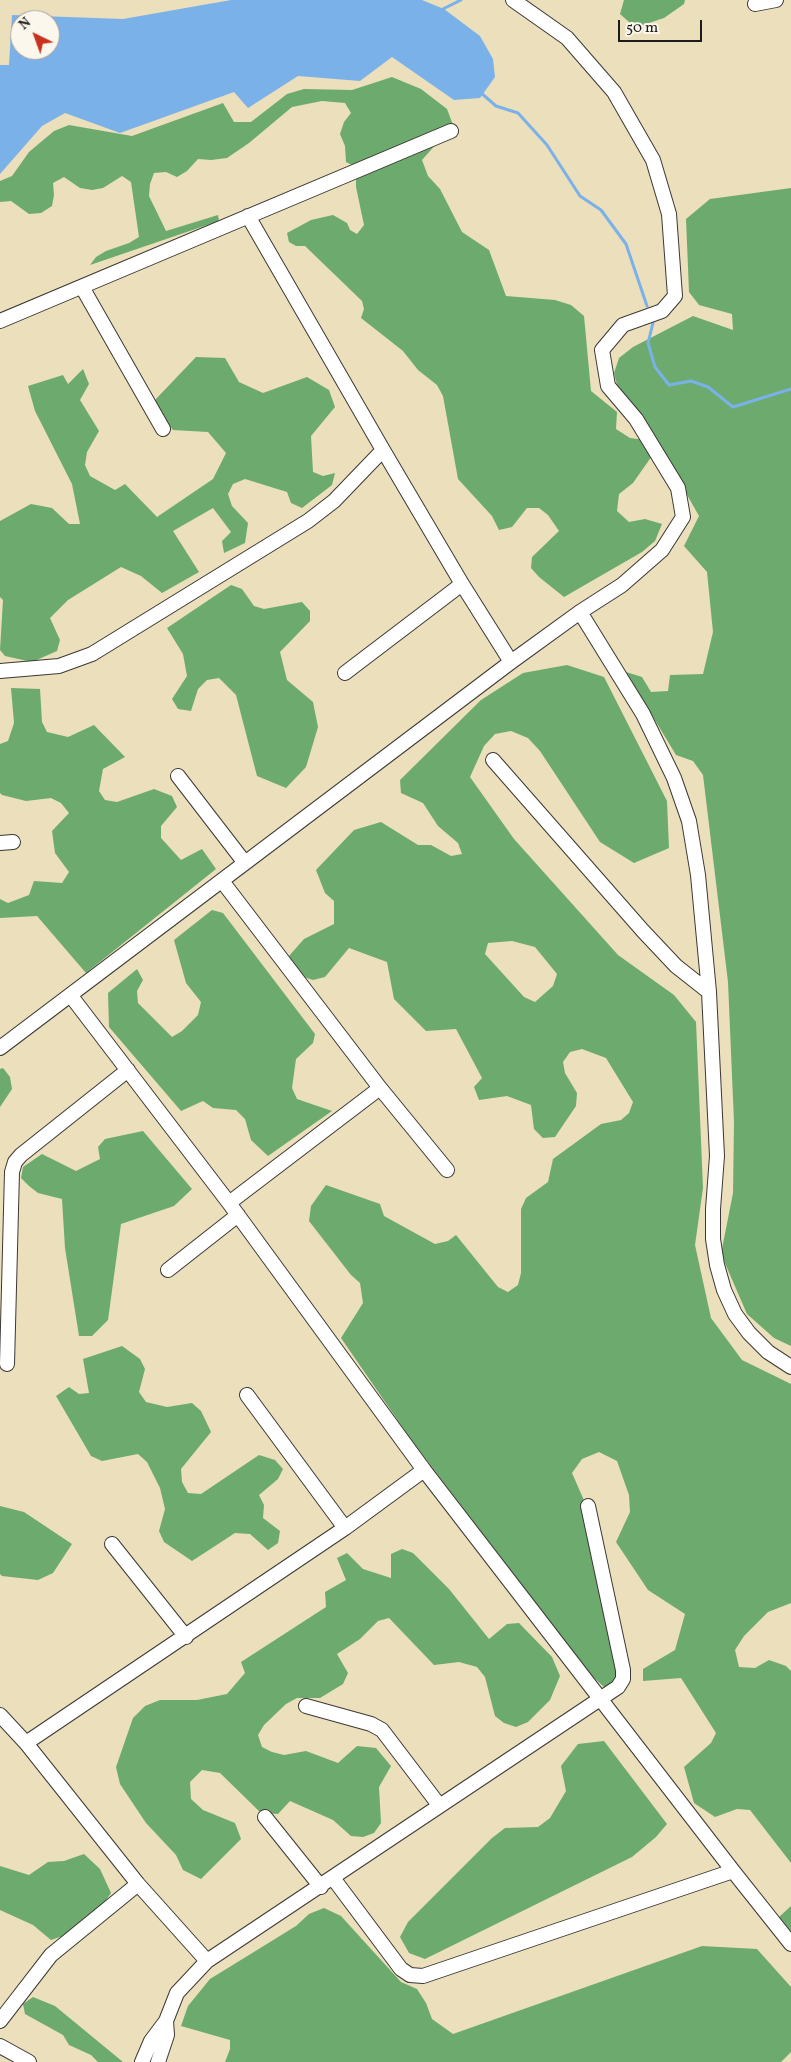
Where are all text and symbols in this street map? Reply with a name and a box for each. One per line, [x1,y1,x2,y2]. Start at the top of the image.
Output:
north arrow [10,10,60,60]
scale bar [621,10,705,42]
text: N [15,14,35,35]
text: 50 m [626,18,658,39]

